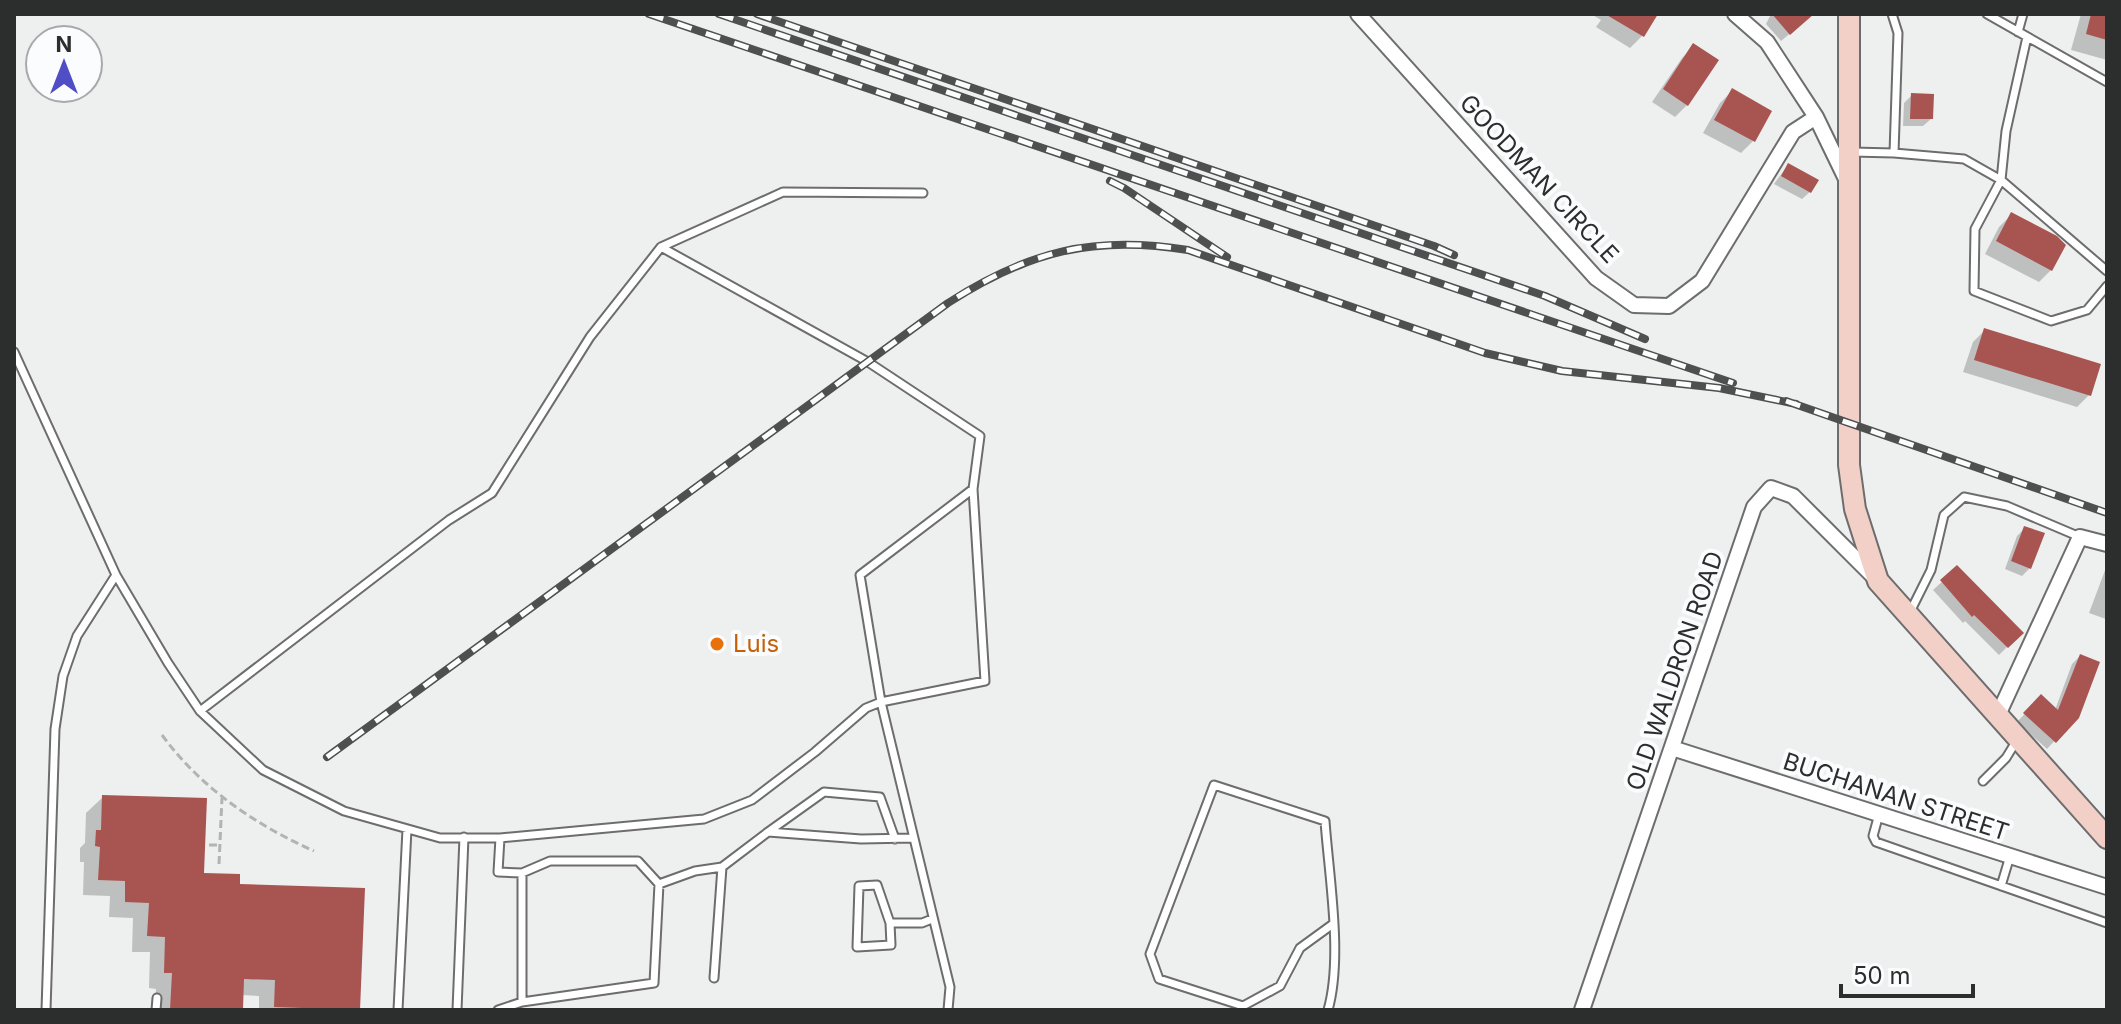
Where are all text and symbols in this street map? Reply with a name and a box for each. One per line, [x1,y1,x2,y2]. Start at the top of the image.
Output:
north arrow [24,24,104,104]
text: N [56,31,72,57]
street label: GOODMAN CIRCLE [1454,88,1625,269]
street label: OLD WALDRON ROAD [1620,547,1729,794]
place label: Luis [733,629,779,658]
marker: Luis [708,635,726,653]
street label: BUCHANAN STREET [1780,746,2013,847]
scale bar [1841,948,1973,998]
text: 50 m [1853,961,1911,990]

